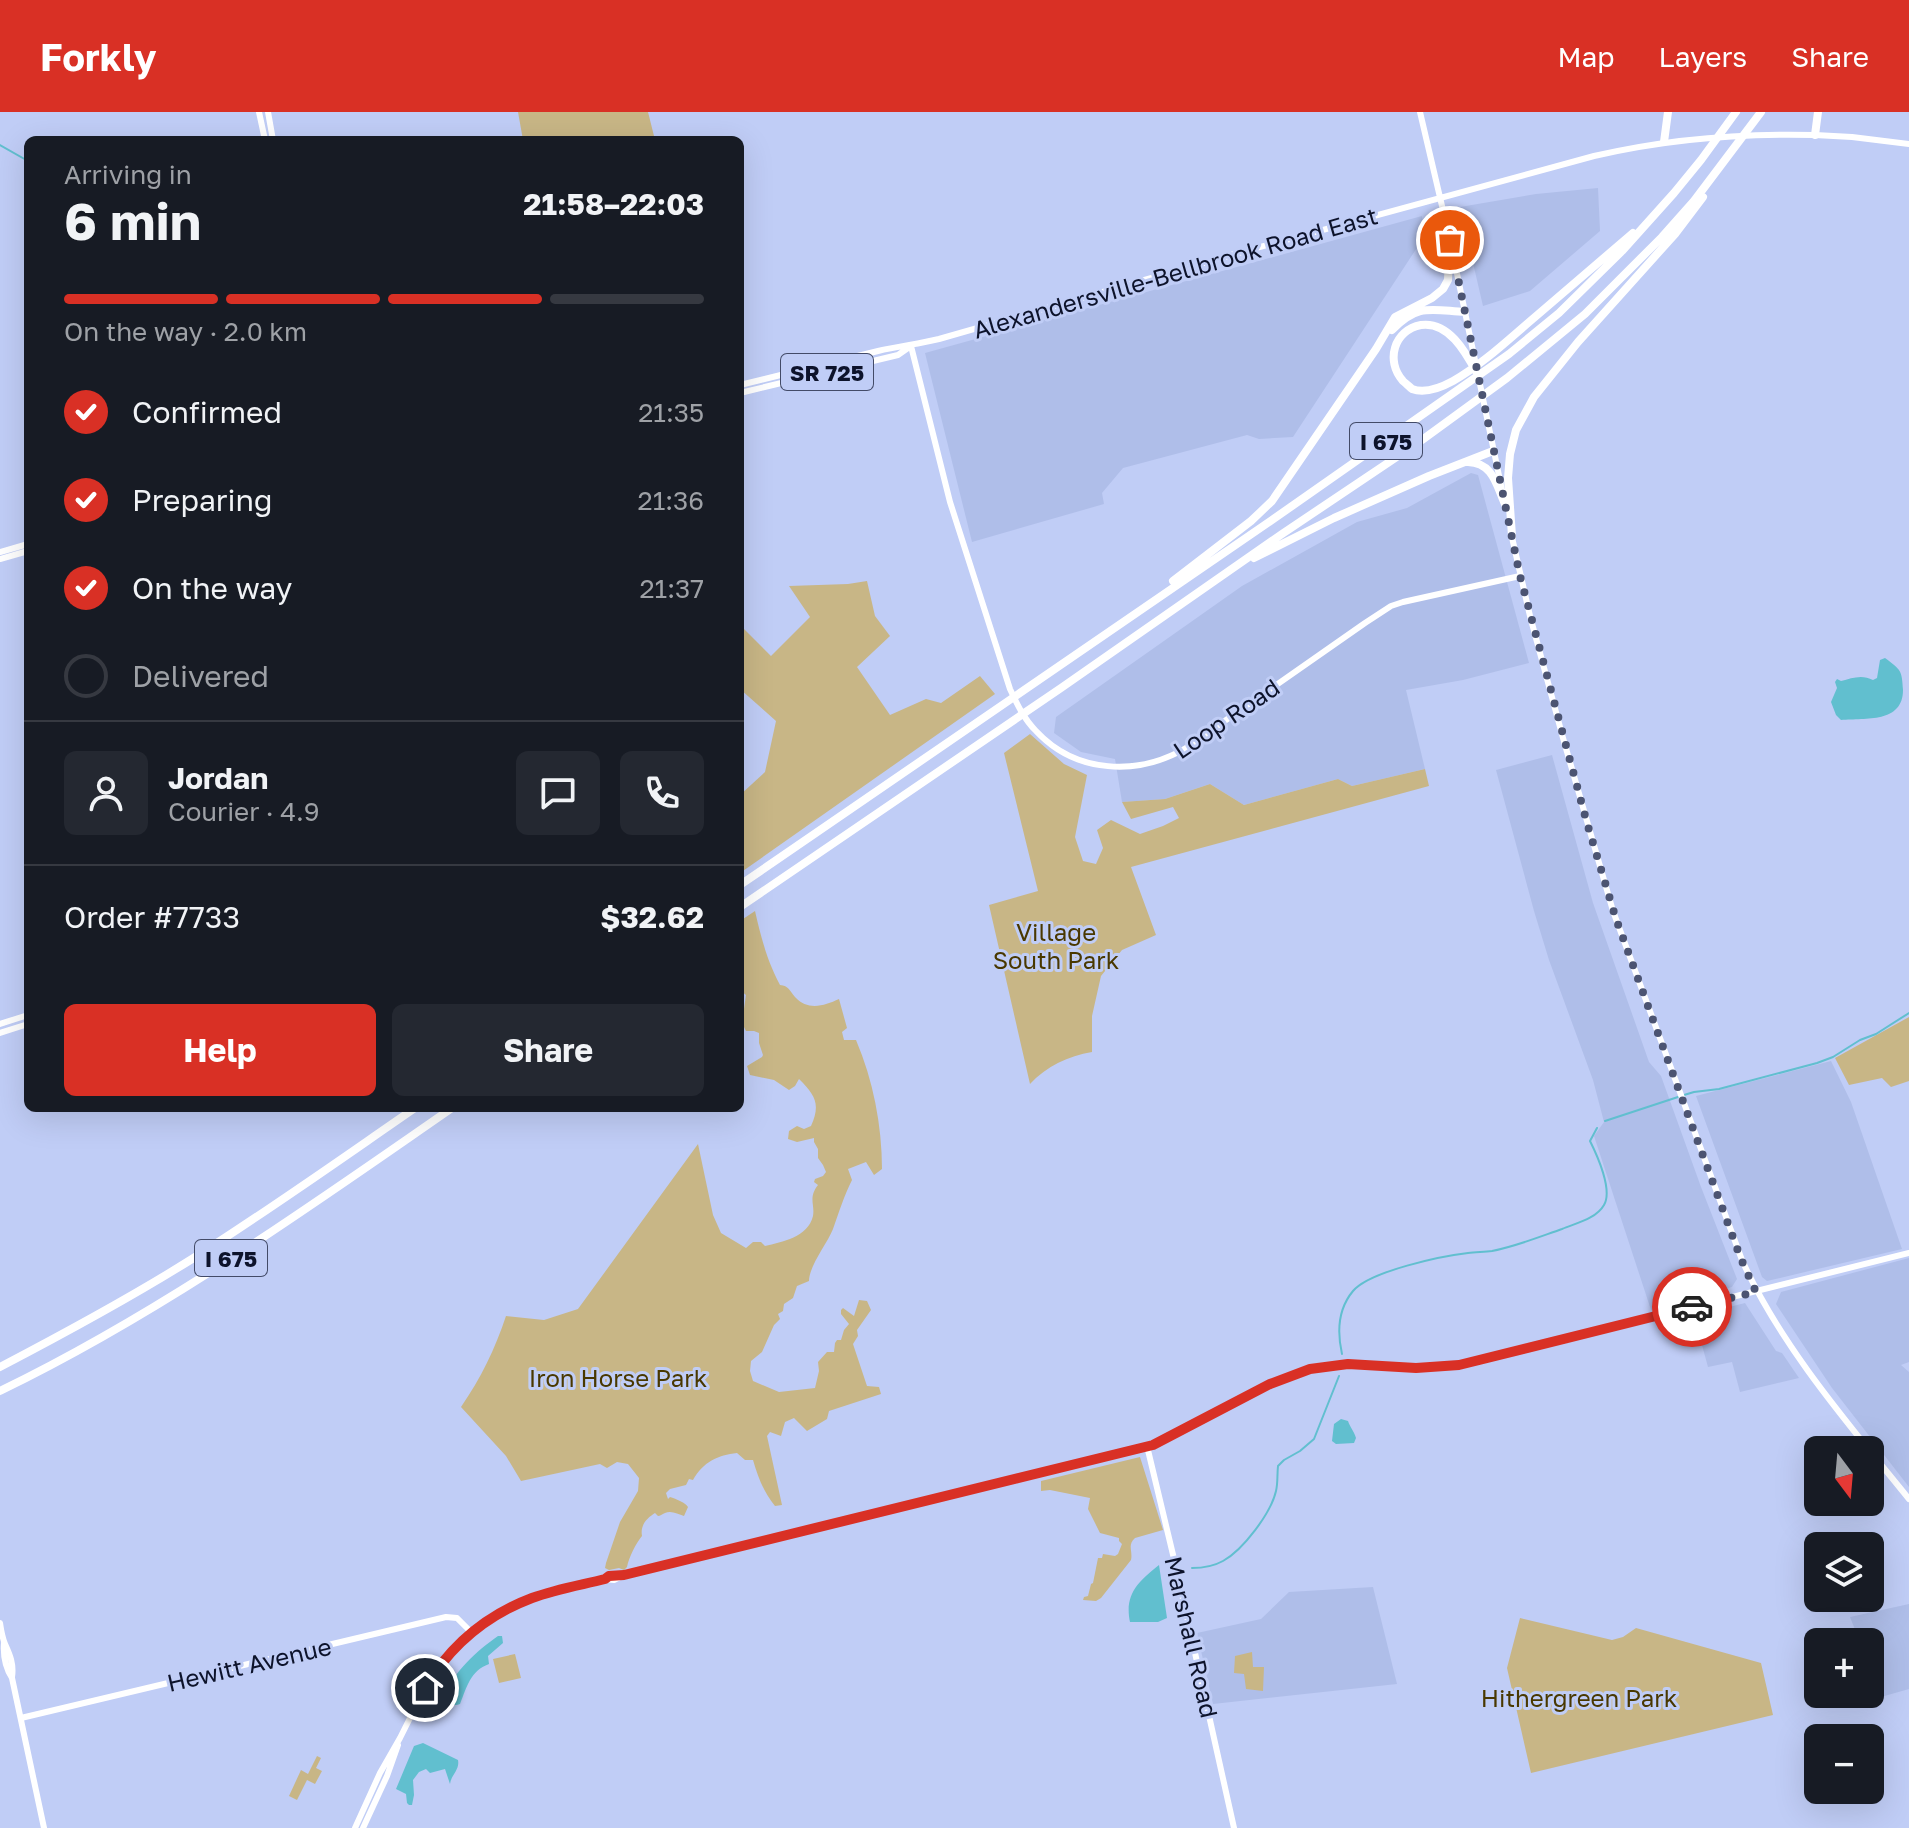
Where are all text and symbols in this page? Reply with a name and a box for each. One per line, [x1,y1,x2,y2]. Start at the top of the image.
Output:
text: Forkly [40,34,157,79]
text: Map [1557,40,1615,73]
text: Layers [1659,40,1747,73]
text: Share [1791,40,1869,73]
text: Arriving in [64,159,192,190]
text: 21:58–22:03 [523,186,704,222]
text: 6 min [64,189,201,251]
street label: Alexandersville-Bellbrook Road East [970,200,1380,344]
pin [1416,206,1484,274]
icon: bag [1428,218,1472,262]
text: On the way · 2.0 km [64,316,307,347]
road number: SR 725 [781,354,873,390]
icon: check [64,390,108,434]
text: Confirmed [132,394,282,430]
text: 21:35 [638,397,704,428]
road number: I 675 [1350,423,1422,459]
icon: check [64,478,108,522]
text: Preparing [132,482,273,518]
text: 21:36 [638,485,704,516]
icon: check [64,566,108,610]
text: On the way [132,570,292,606]
text: 21:37 [640,573,704,604]
text: Delivered [132,658,269,694]
street label: Loop Road [1167,672,1285,764]
button: person [64,751,148,835]
button: chat [516,751,600,835]
button: phone [620,751,704,835]
text: Jordan [168,760,268,796]
text: Courier · 4.9 [168,796,320,827]
text: Order #7733 [64,899,240,935]
text: $32.62 [600,899,704,935]
park label: Village South Park [993,917,1119,974]
button: Help [64,1004,376,1096]
button: Share [392,1004,704,1096]
road number: I 675 [195,1240,267,1276]
courier [1652,1267,1732,1347]
icon: car [1670,1285,1714,1329]
park label: Iron Horse Park [529,1363,707,1392]
north arrow [1804,1436,1884,1516]
map controls [1804,1436,1884,1804]
button: layers [1804,1532,1884,1612]
street label: Marshall Road [1159,1553,1225,1721]
button: + [1804,1628,1884,1708]
street label: Hewitt Avenue [164,1631,334,1697]
pin [391,1654,459,1722]
icon: home [403,1666,447,1710]
park label: Hithergreen Park [1481,1683,1677,1712]
button: − [1804,1724,1884,1804]

